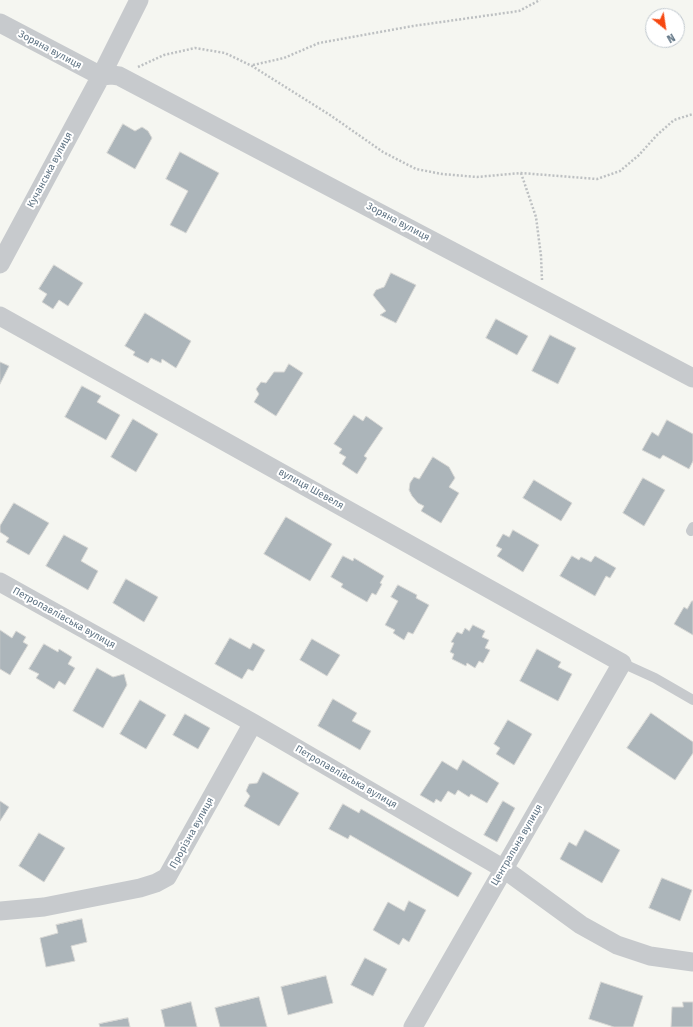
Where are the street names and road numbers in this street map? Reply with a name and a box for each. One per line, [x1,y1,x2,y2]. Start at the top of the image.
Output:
street label: Зоряна вулиця [16,28,84,72]
street label: Кучанська вулиця [25,130,75,210]
street label: Зоряна вулиця [364,200,432,244]
street label: вулиця Шевеля [276,466,346,512]
street label: Петропавлівська вулиця [10,585,118,651]
street label: Петропавлівська вулиця [293,743,399,811]
street label: Прорізна вулиця [167,795,217,871]
street label: Центральна вулиця [489,802,545,888]

